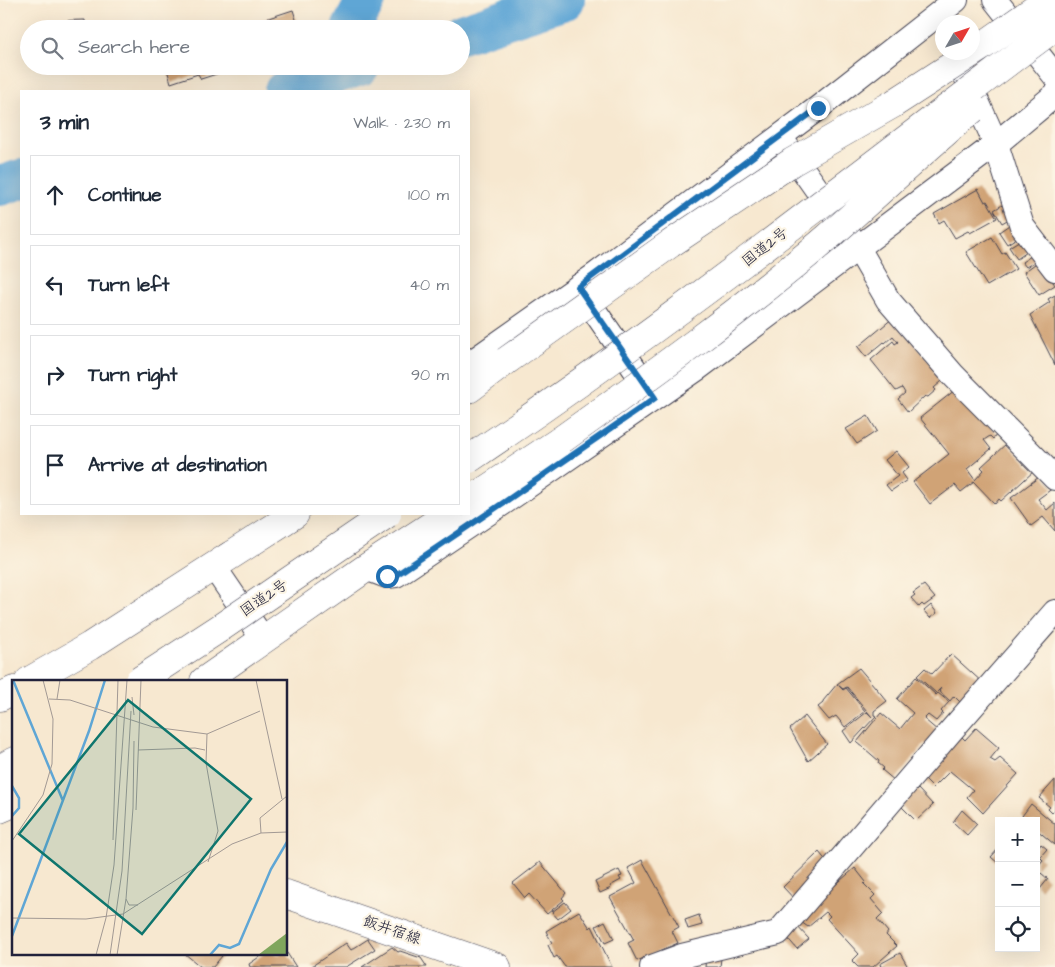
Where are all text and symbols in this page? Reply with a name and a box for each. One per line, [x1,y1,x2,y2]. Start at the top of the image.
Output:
north arrow [935,15,980,60]
search box [20,20,470,75]
icon: search [38,34,66,62]
text: Search here [78,34,190,61]
route end [807,97,830,120]
text: 3 min [40,108,89,137]
text: Walk · 230 m [353,112,450,134]
icon: ahead [41,181,69,209]
text: Continue [88,182,162,209]
text: 100 m [408,184,449,206]
street label: 国道2号 [737,222,793,272]
icon: left [41,271,69,299]
text: Turn left [88,272,169,299]
text: 40 m [409,274,449,296]
icon: right [41,361,69,389]
text: Turn right [88,362,177,389]
text: 90 m [411,364,449,386]
icon: arrive [41,451,69,479]
text: Arrive at destination [88,452,267,479]
route start [376,565,399,588]
street label: 国道2号 [236,574,292,622]
inset map [12,680,288,954]
map controls [995,817,1040,952]
button: + [995,817,1040,862]
button: − [995,862,1040,907]
button: locate [995,907,1040,952]
street label: 飯井宿線 [360,910,424,950]

